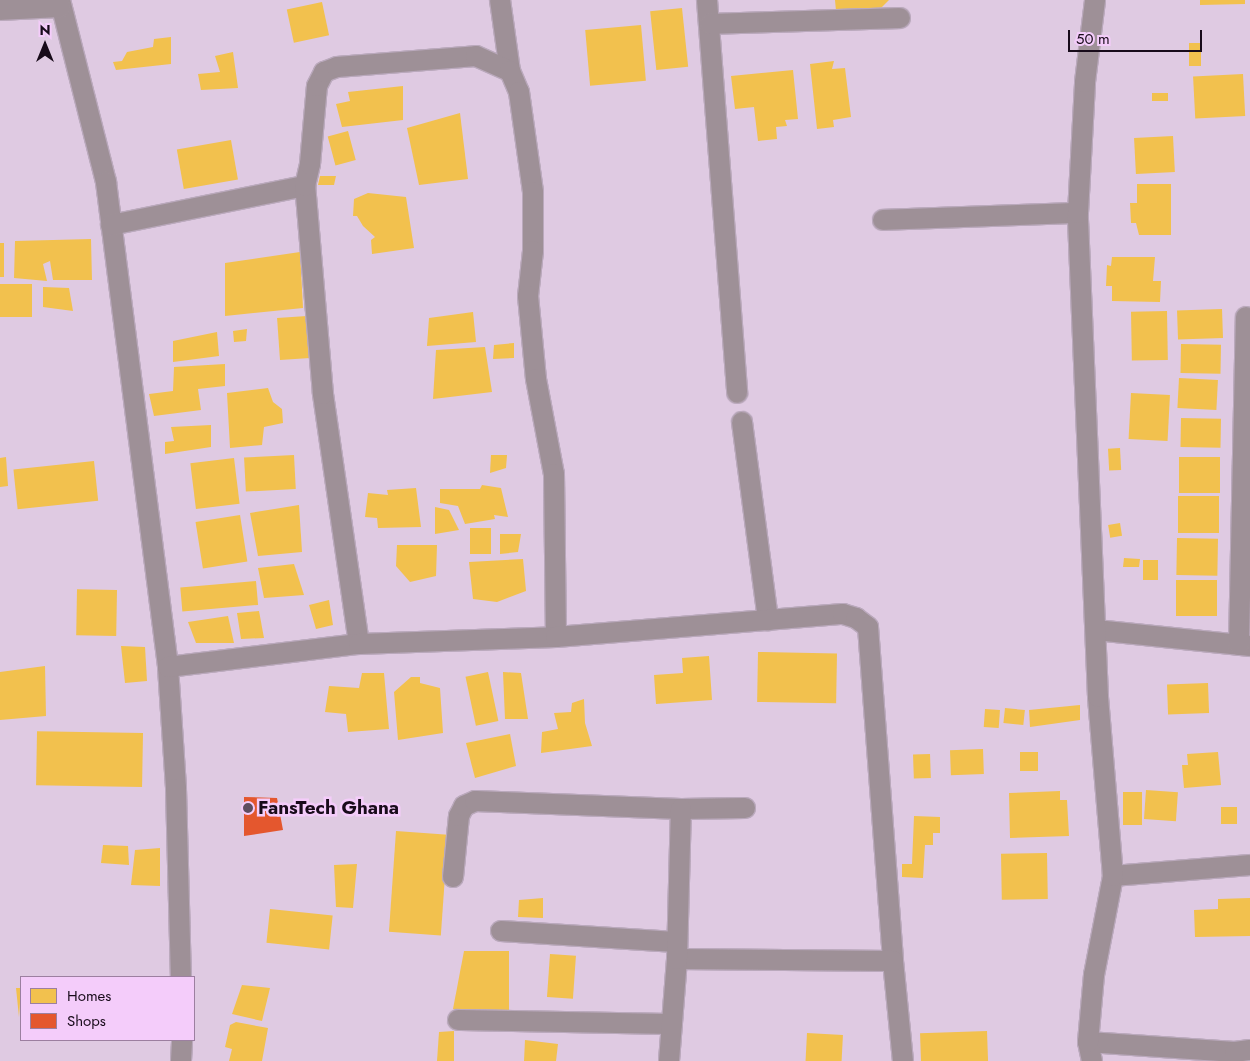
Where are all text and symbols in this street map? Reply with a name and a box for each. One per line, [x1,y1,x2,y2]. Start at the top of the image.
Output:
north arrow [20,20,70,70]
text: N [39,20,51,40]
scale bar [1070,20,1204,52]
text: 50 m [1076,28,1110,50]
place label: FansTech Ghana [258,797,399,819]
marker: FansTech Ghana [242,802,254,814]
legend [20,976,195,1041]
text: Homes [67,985,111,1007]
text: Shops [67,1010,106,1032]

